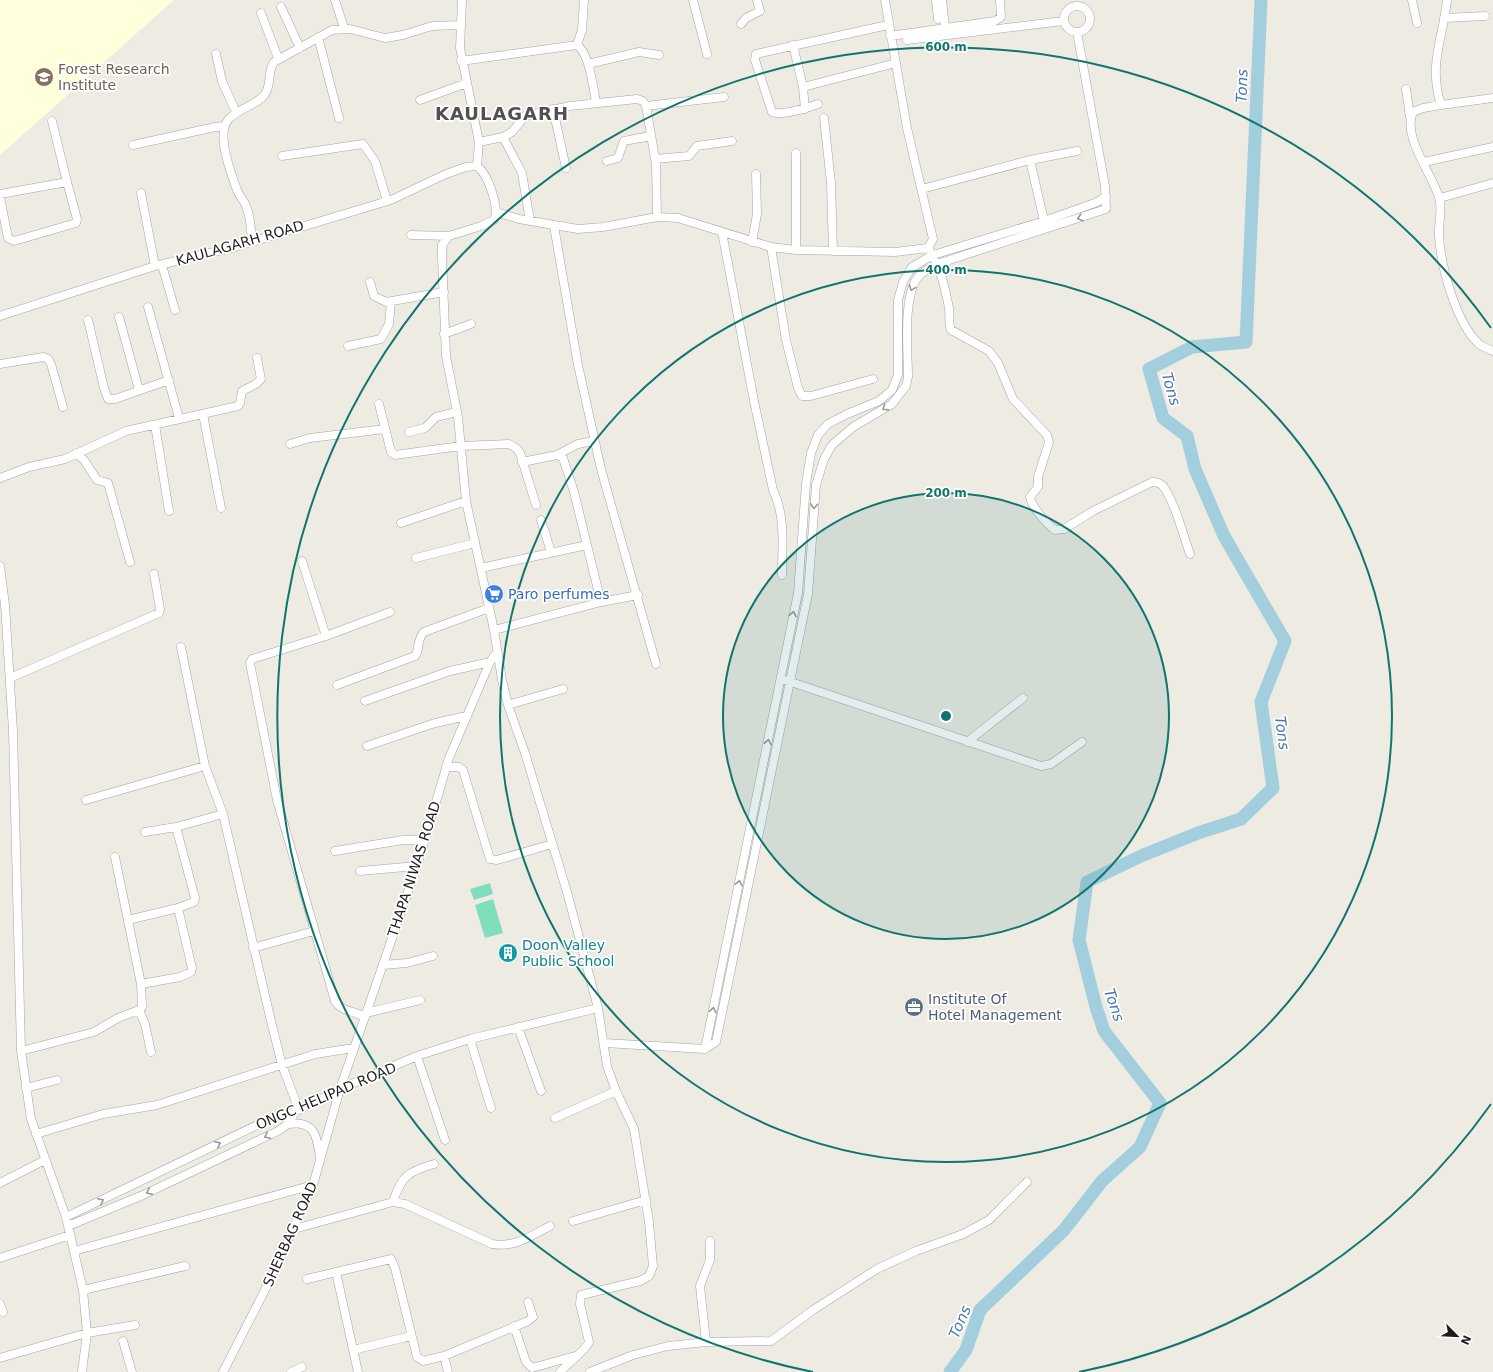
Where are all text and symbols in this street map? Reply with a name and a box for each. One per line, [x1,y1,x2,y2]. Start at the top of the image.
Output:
text: 600 m [925,40,967,54]
place label: Forest Research Institute [58,61,170,93]
school or university icon: Forest Research Institute [33,66,55,88]
water label: Tons [1232,69,1252,103]
district label: KAULAGARH [435,103,569,124]
one-way arrow [1077,213,1084,222]
street label: KAULAGARH ROAD [174,217,306,269]
text: 400 m [925,263,967,277]
one-way arrow [909,284,917,291]
water label: Tons [1158,370,1184,408]
one-way arrow [882,403,889,411]
text: 200 m [925,486,967,500]
one-way arrow [810,503,819,509]
supermarket icon: Paro perfumes [483,583,505,605]
place label: Paro perfumes [508,586,609,602]
one-way arrow [789,611,797,618]
centre of rings [939,709,953,723]
water label: Tons [1271,715,1293,751]
one-way arrow [763,739,771,745]
street label: THAPA NIWAS ROAD [384,799,444,940]
one-way arrow [734,880,743,886]
place label: Doon Valley Public School [522,937,614,969]
building icon: Doon Valley Public School [497,942,519,964]
water label: Tons [1100,986,1128,1024]
place label: Institute Of Hotel Management [928,991,1062,1023]
office icon: Institute Of Hotel Management [903,996,925,1018]
one-way arrow [709,1007,717,1014]
street label: ONGC HELIPAD ROAD [253,1059,399,1133]
one-way arrow [263,1131,271,1139]
one-way arrow [214,1141,221,1149]
street label: SHERBAG ROAD [260,1179,320,1289]
one-way arrow [146,1187,153,1195]
one-way arrow [97,1198,104,1205]
water label: Tons [945,1303,975,1341]
north arrow [1437,1316,1477,1356]
text: N [1458,1333,1473,1347]

